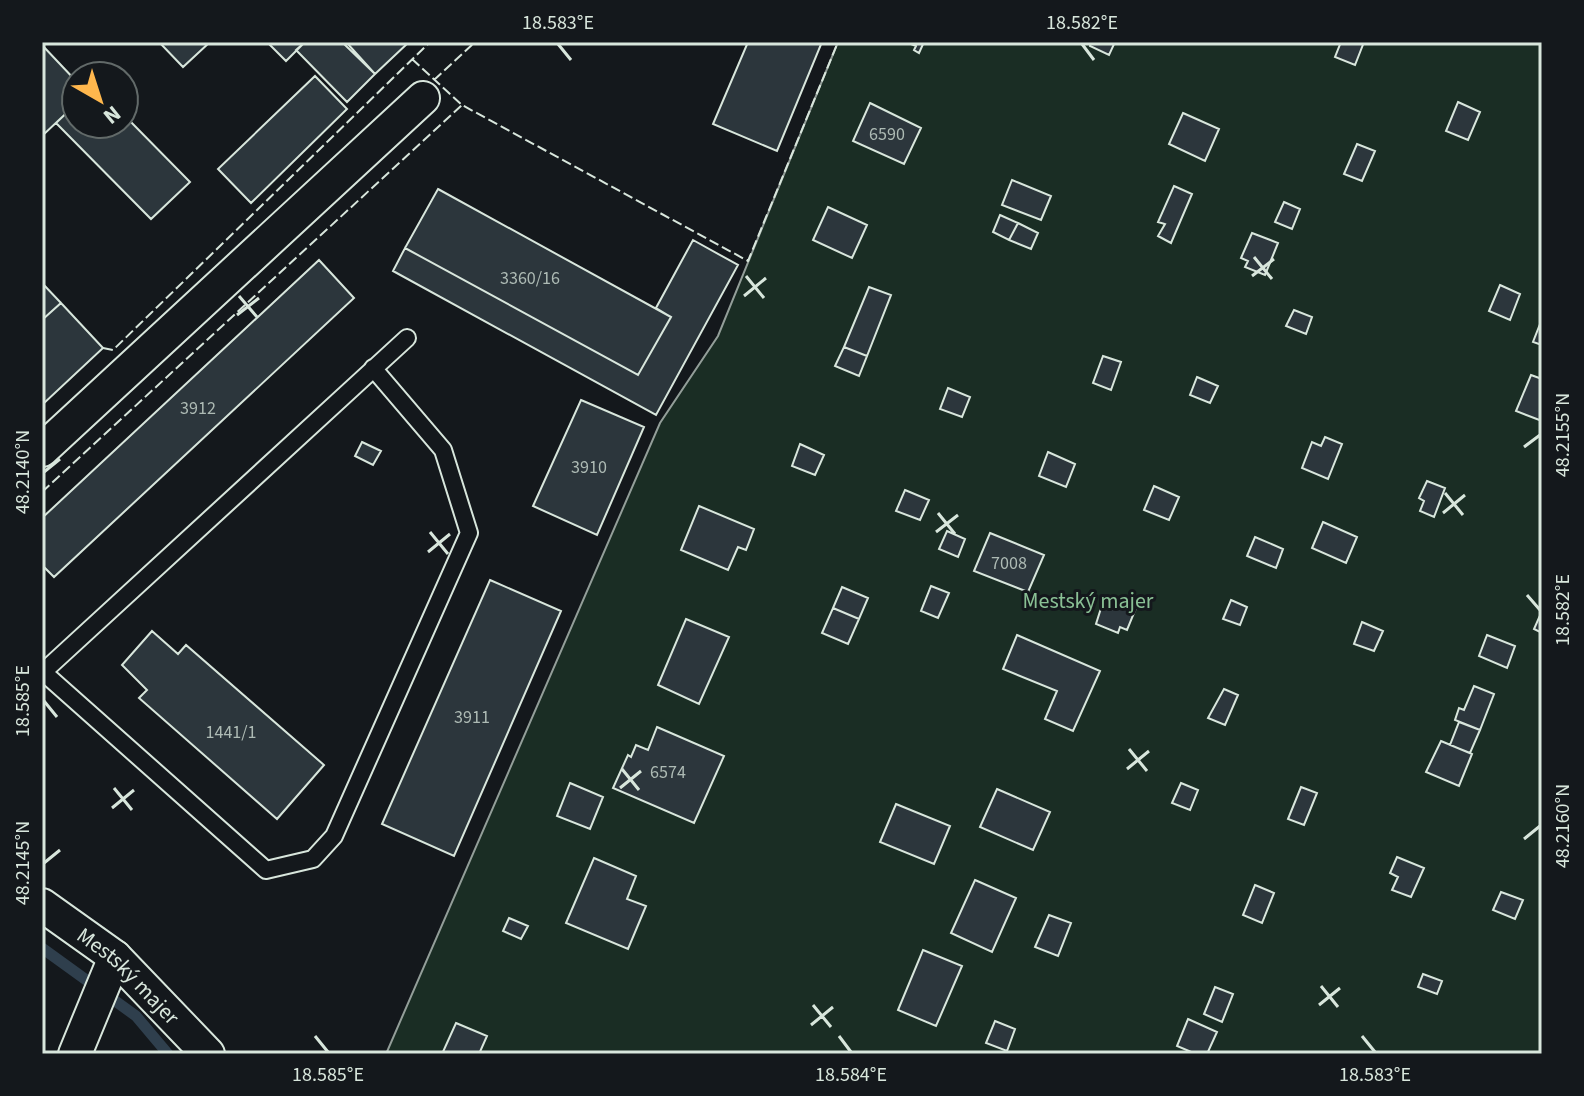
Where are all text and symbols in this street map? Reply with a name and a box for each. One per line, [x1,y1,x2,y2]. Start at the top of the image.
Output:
text: 18.583°E [522,9,594,37]
text: 18.582°E [1046,9,1118,37]
north arrow [60,60,140,140]
text: N [96,98,128,132]
house number: 6590 [869,122,905,147]
house number: 3360/16 [500,266,560,291]
text: 48.2155°N [1549,393,1577,477]
house number: 3912 [180,396,216,421]
text: 48.2140°N [9,430,37,514]
house number: 3910 [571,455,607,480]
house number: 7008 [991,551,1027,576]
text: 18.582°E [1549,574,1577,646]
park label: Mestský majer [1023,585,1154,617]
text: 18.585°E [9,665,37,737]
house number: 3911 [454,705,490,730]
house number: 1441/1 [205,720,257,745]
house number: 6574 [650,760,686,785]
text: 48.2160°N [1549,784,1577,868]
text: 48.2145°N [9,821,37,905]
street label: Mestský majer [70,920,187,1032]
text: 18.585°E [292,1061,364,1089]
text: 18.584°E [815,1061,887,1089]
text: 18.583°E [1339,1061,1411,1089]

